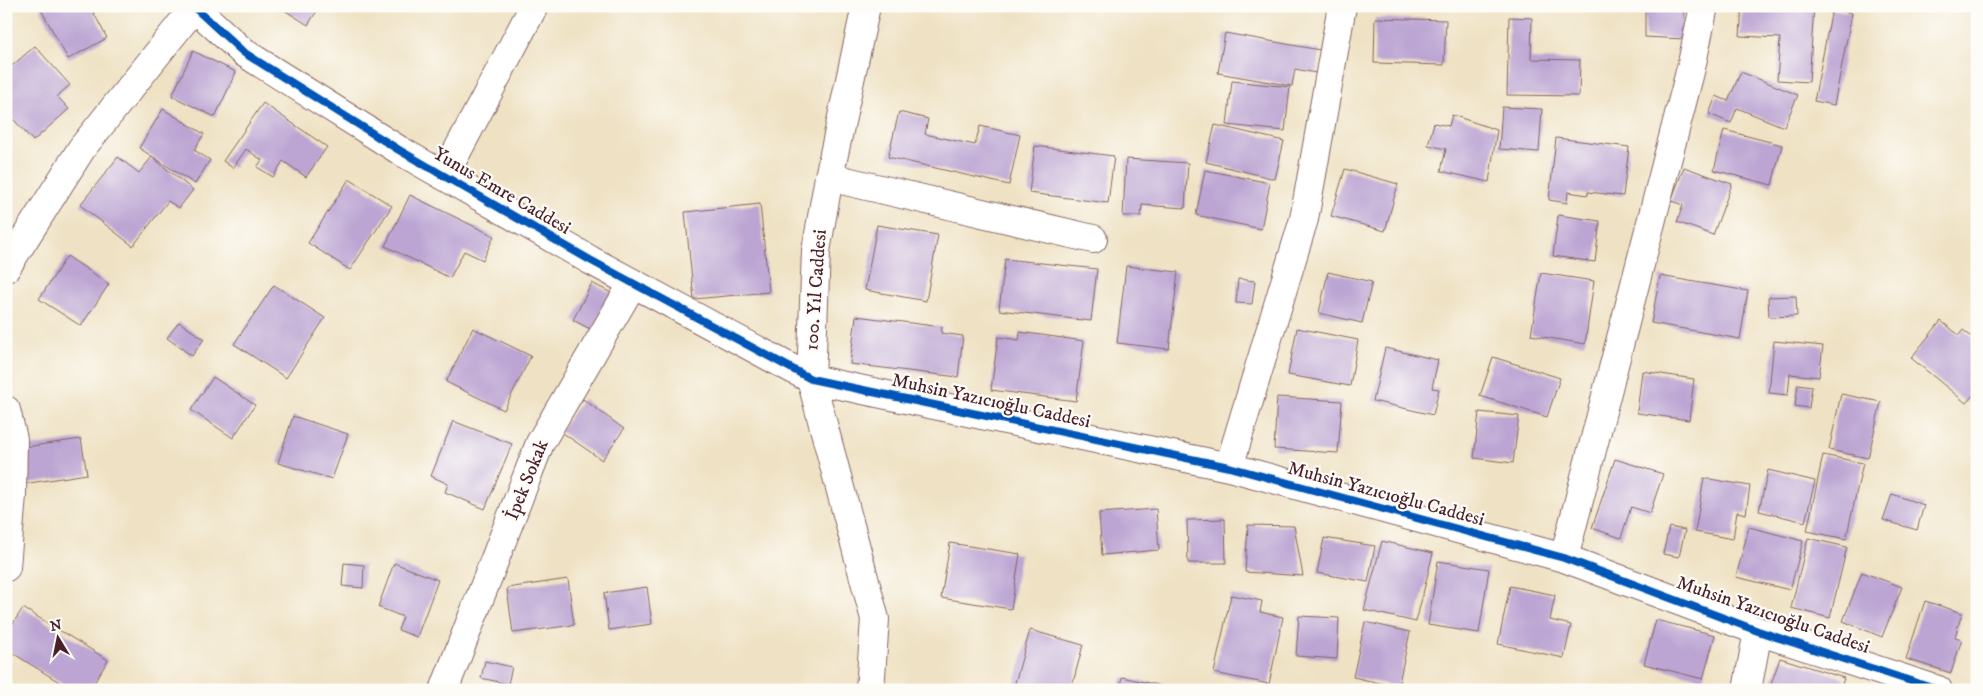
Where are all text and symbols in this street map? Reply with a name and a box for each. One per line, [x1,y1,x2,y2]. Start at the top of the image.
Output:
street label: Yunus Emre Caddesi [429,142,575,240]
street label: 100. Yıl Caddesi [800,229,832,351]
street label: Muhsin Yazıcıoğlu Caddesi [889,369,1093,433]
street label: İpek Sokak [500,435,554,524]
street label: Muhsin Yazıcıoğlu Caddesi [1285,457,1487,531]
street label: Muhsin Yazıcıoğlu Caddesi [1673,571,1873,659]
north arrow [32,614,82,664]
text: N [49,616,64,636]

